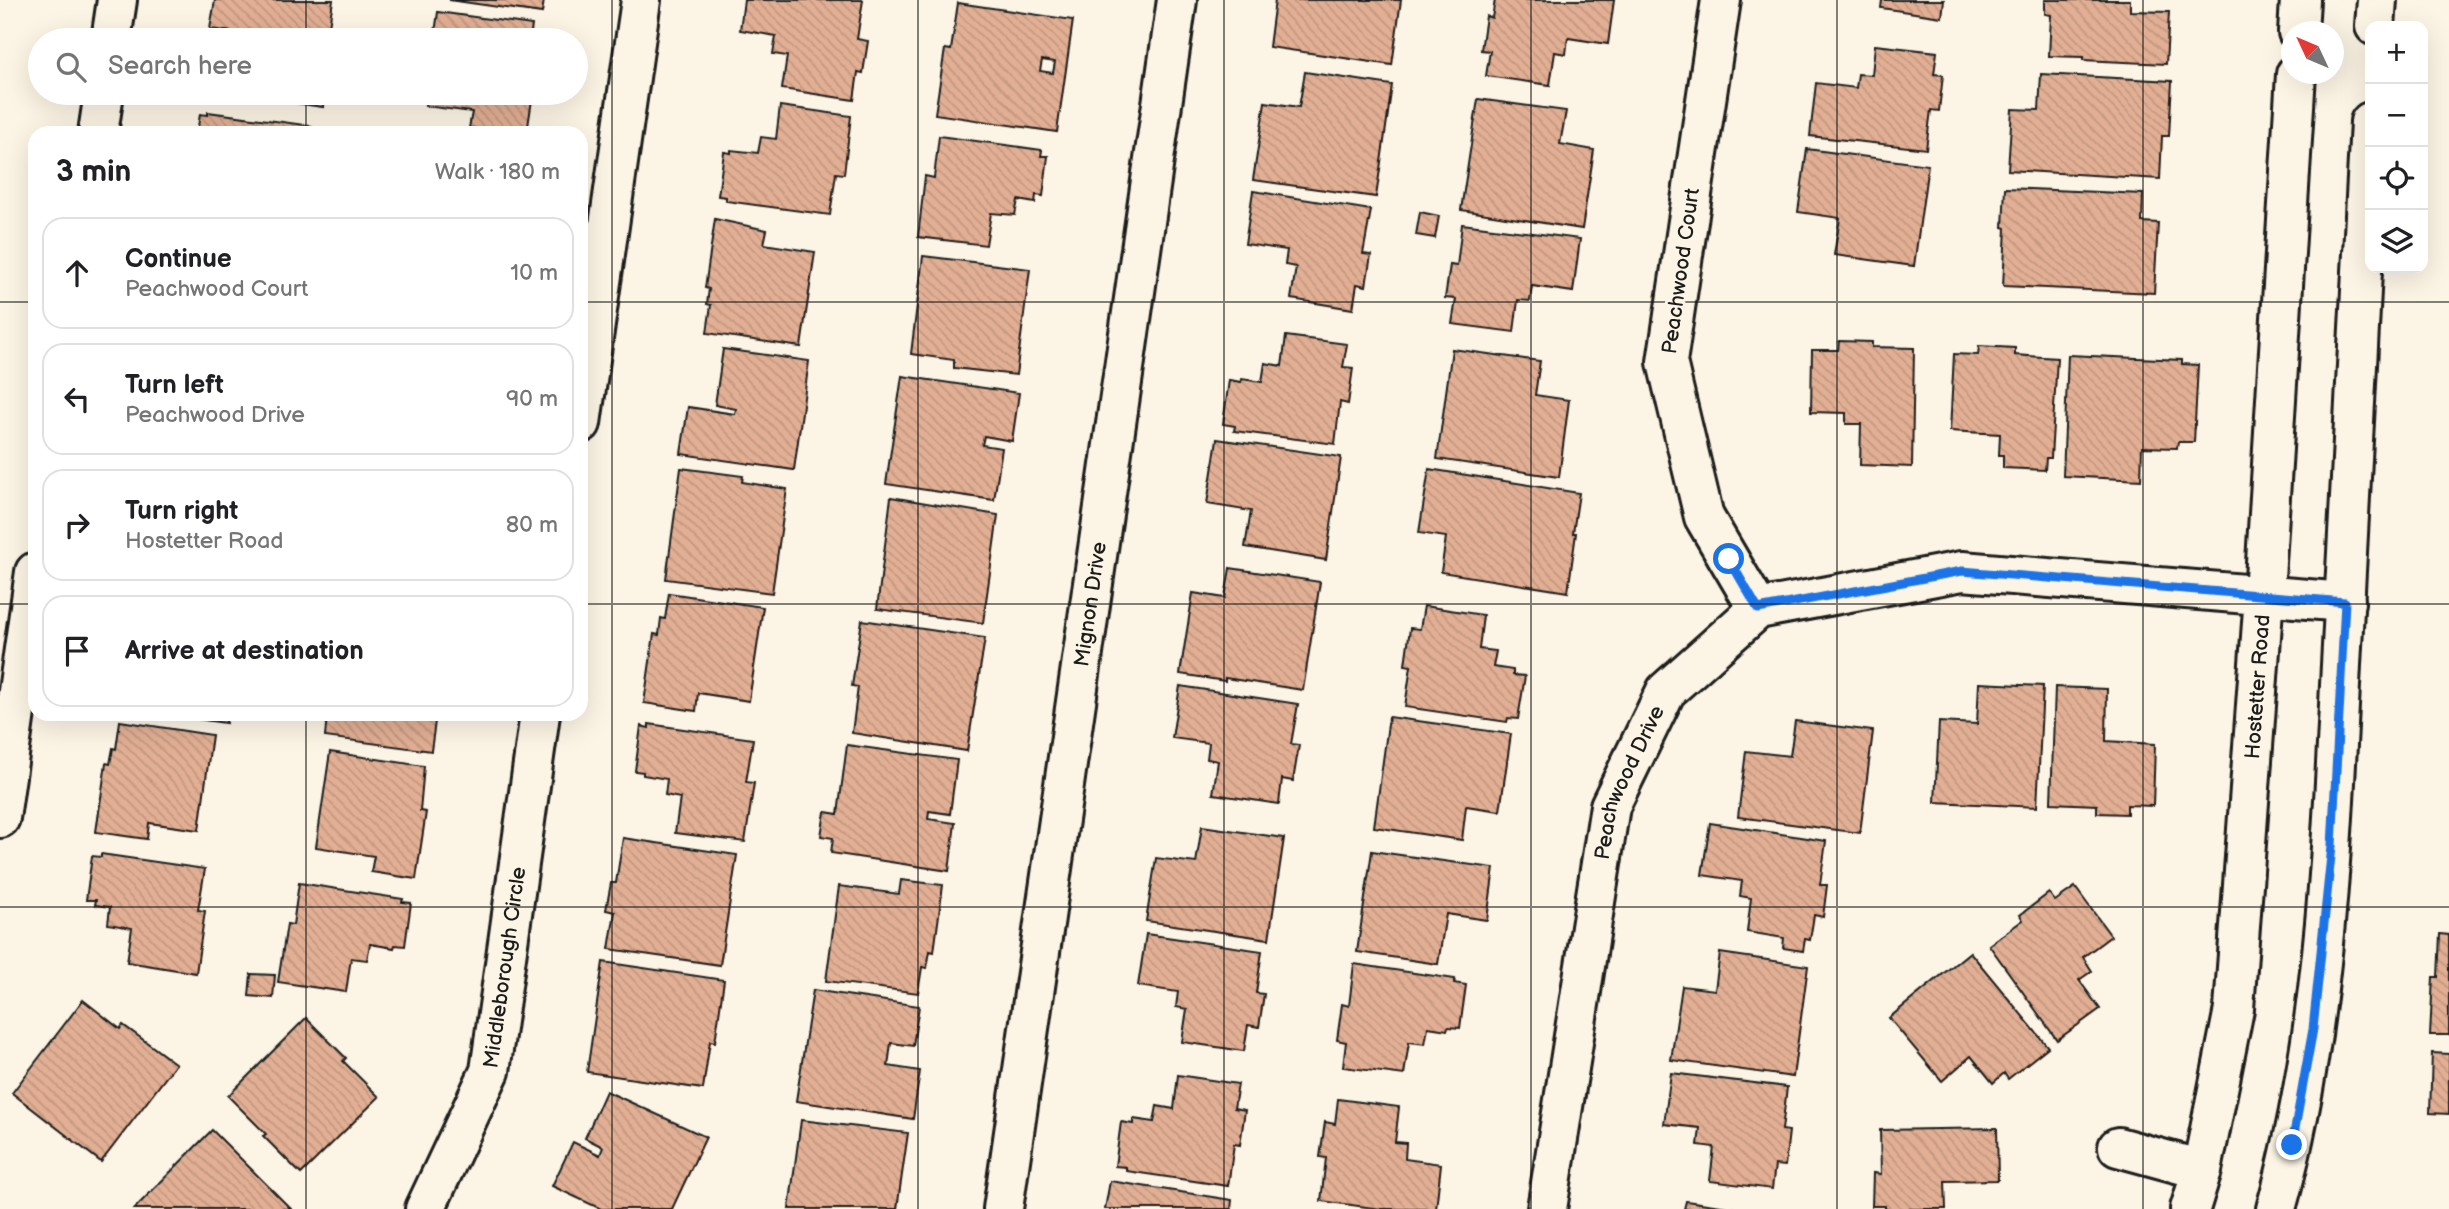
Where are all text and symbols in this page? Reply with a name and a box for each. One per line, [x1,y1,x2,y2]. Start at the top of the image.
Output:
north arrow [2281,21,2344,84]
map controls [2365,21,2428,273]
button: + [2365,21,2428,84]
search box [28,28,588,105]
icon: search [52,48,90,86]
text: Search here [108,51,252,82]
button: − [2365,84,2428,147]
button: locate [2365,147,2428,210]
text: 3 min [56,154,131,190]
text: Walk · 180 m [435,158,560,186]
street label: Peachwood Court [1657,186,1705,356]
button: layers [2365,210,2428,273]
text: Continue [125,244,232,275]
icon: ahead [58,254,96,292]
text: 10 m [510,259,558,287]
text: Peachwood Court [125,275,308,303]
text: Turn left [125,370,224,401]
icon: left [58,380,96,418]
text: 90 m [506,385,558,413]
text: Peachwood Drive [125,401,305,429]
text: Turn right [125,496,238,527]
icon: right [58,506,96,544]
text: 80 m [506,511,558,539]
text: Hostetter Road [125,527,283,555]
street label: Mignon Drive [1069,540,1111,668]
route start [1713,543,1744,574]
street label: Hostetter Road [2240,614,2275,760]
icon: arrive [58,632,96,670]
text: Arrive at destination [125,636,364,667]
street label: Peachwood Drive [1589,701,1670,861]
street label: Middleborough Circle [478,865,531,1070]
route end [2276,1129,2307,1160]

